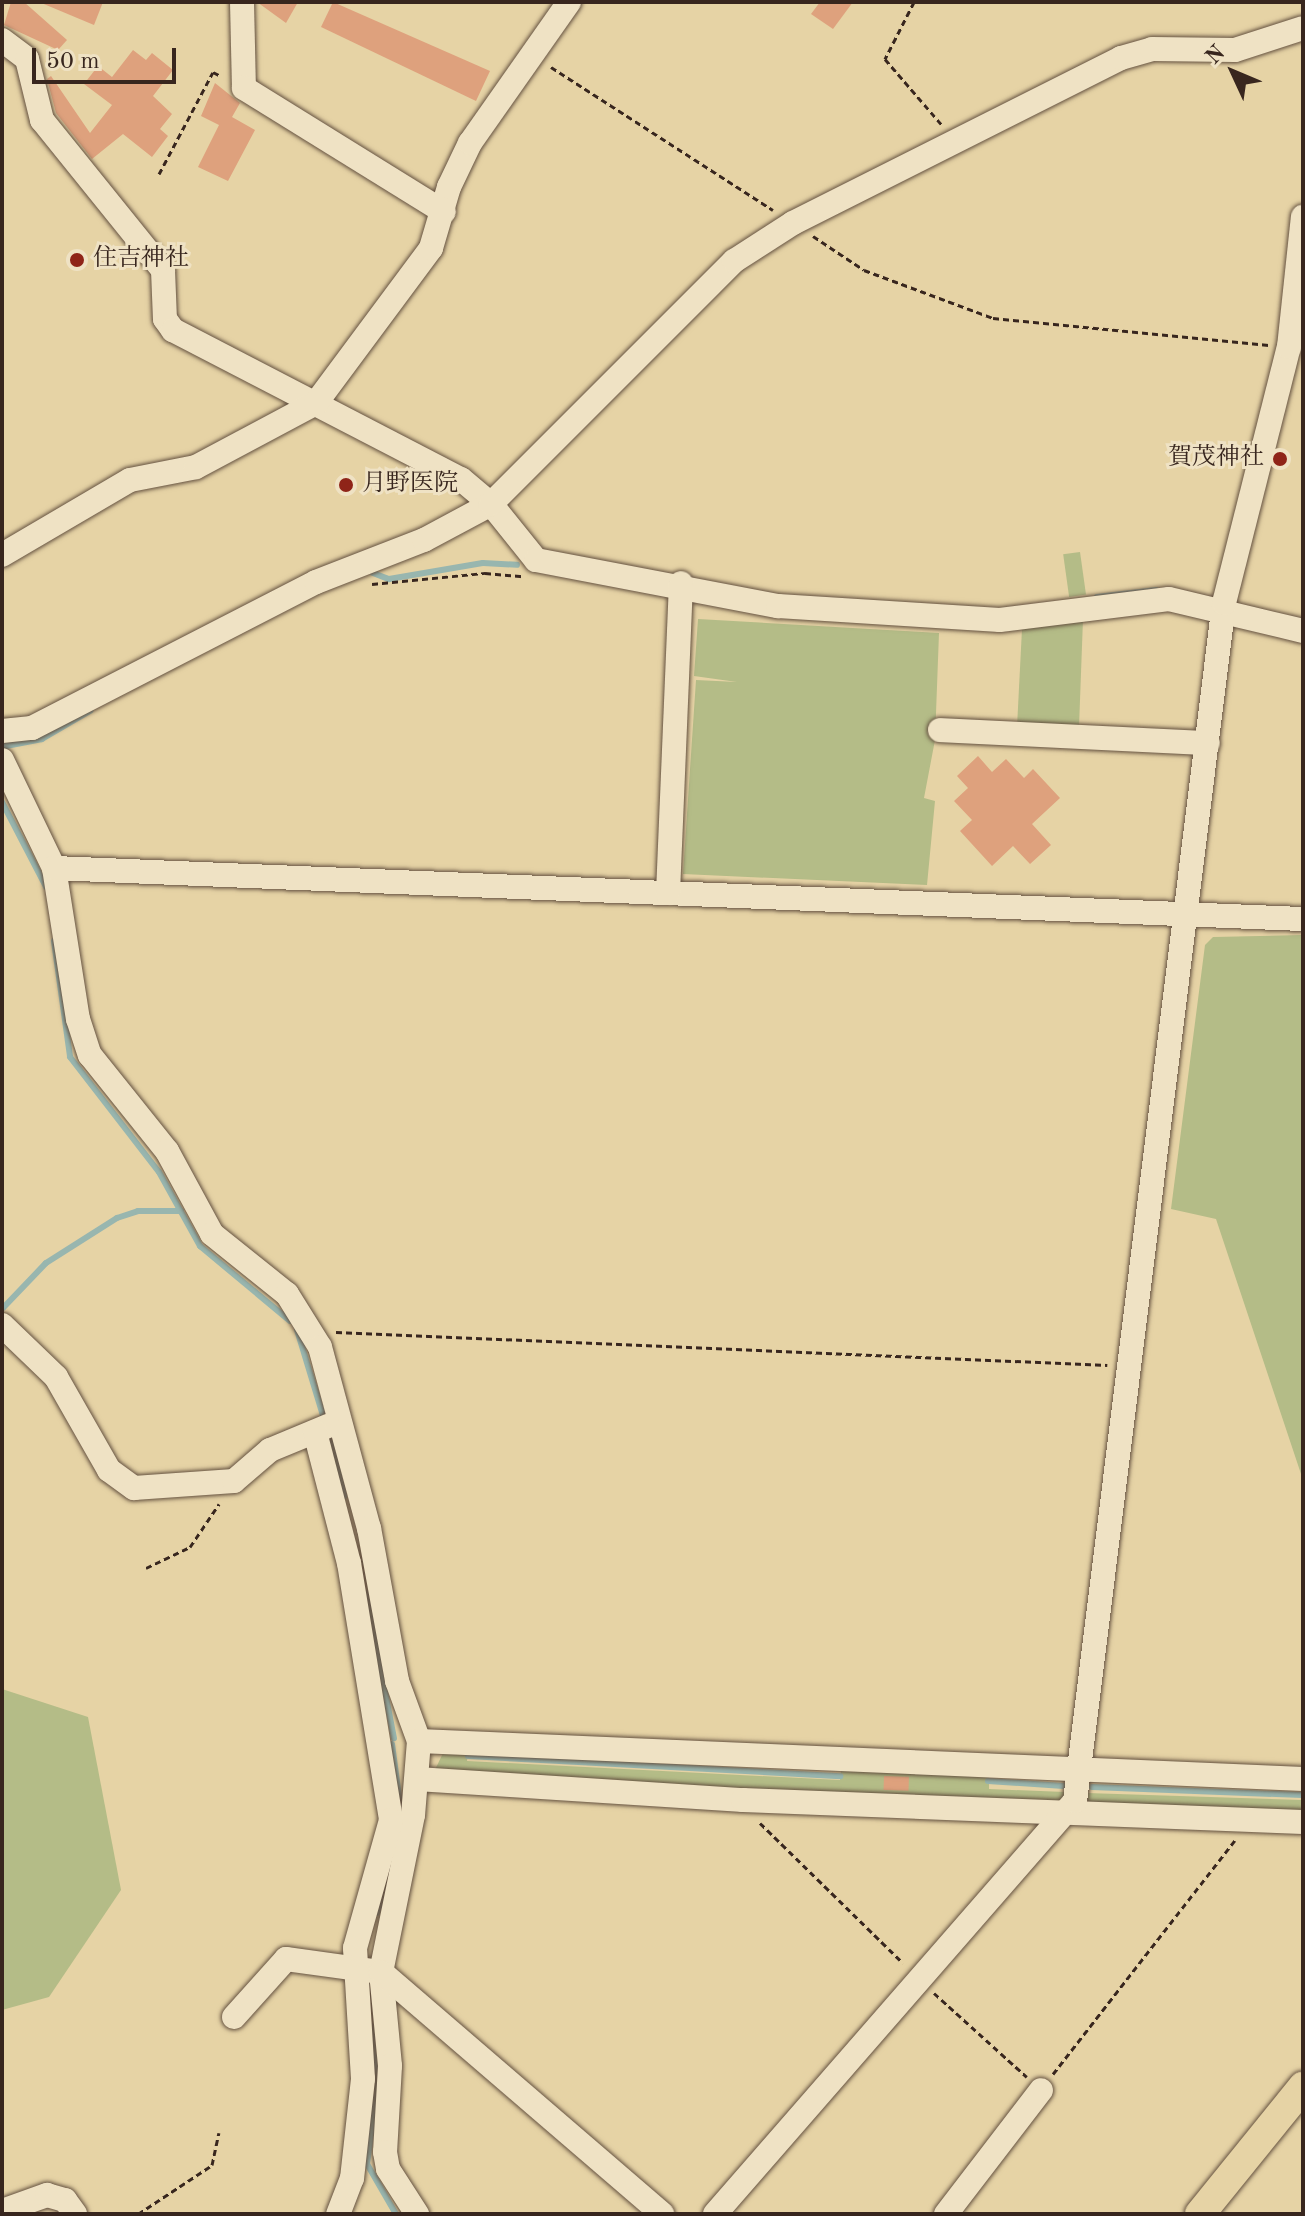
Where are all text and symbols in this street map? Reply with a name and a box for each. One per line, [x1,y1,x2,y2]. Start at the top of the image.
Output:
scale bar [36,32,180,82]
north arrow [1193,32,1273,112]
text: N [1202,42,1229,69]
text: 50 m [46,50,100,74]
place label: 住吉神社 [93,246,189,274]
marker: 住吉神社 [68,251,86,269]
place label: 賀茂神社 [1168,445,1264,473]
marker: 賀茂神社 [1271,450,1289,468]
place label: 月野医院 [362,471,458,499]
marker: 月野医院 [337,476,355,494]

